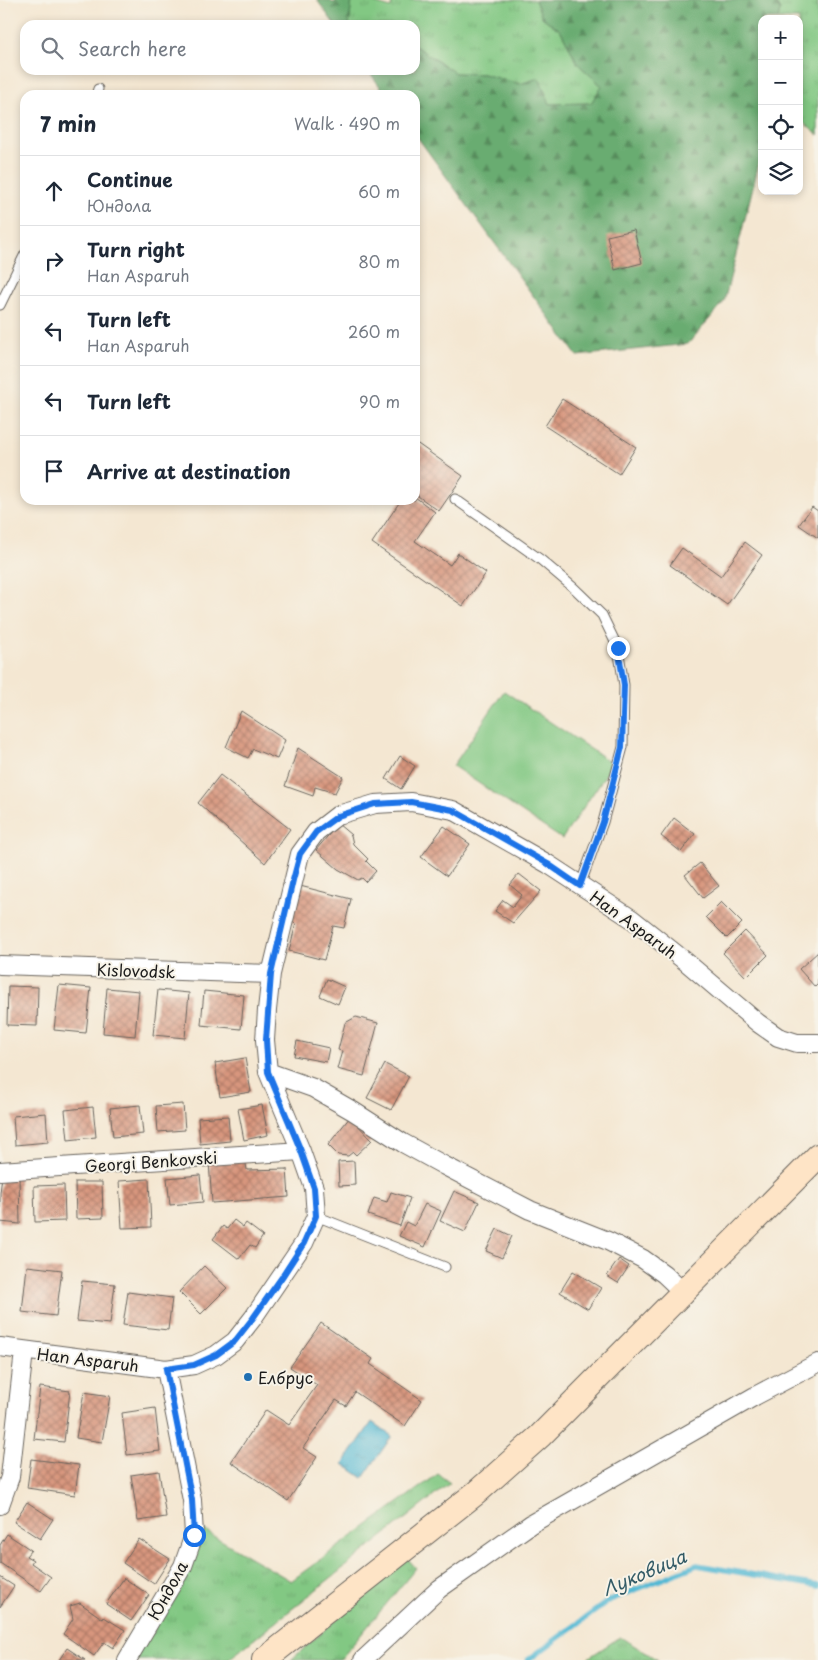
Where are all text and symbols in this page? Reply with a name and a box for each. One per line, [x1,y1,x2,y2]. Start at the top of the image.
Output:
map controls [758,15,803,195]
button: + [758,15,803,60]
search box [20,20,420,75]
icon: search [38,34,66,62]
text: Search here [78,34,187,62]
button: − [758,60,803,105]
button: locate [758,105,803,150]
text: 7 min [40,107,96,139]
text: Walk · 490 m [294,111,400,135]
button: layers [758,150,803,195]
text: Continue [87,165,173,193]
icon: ahead [40,177,68,205]
text: 60 m [358,179,400,203]
text: Юндола [87,193,151,217]
text: Turn right [87,235,185,263]
icon: right [40,247,68,275]
text: 80 m [358,249,400,273]
text: Han Asparuh [87,263,190,287]
text: Turn left [87,305,171,333]
icon: left [40,317,68,345]
text: 260 m [348,319,400,343]
text: Han Asparuh [87,333,190,357]
icon: left [40,387,68,415]
text: Turn left [87,387,171,415]
text: 90 m [359,389,400,413]
icon: arrive [40,457,68,485]
text: Arrive at destination [87,457,291,485]
route end [607,637,630,660]
street label: Han Asparuh [585,884,683,964]
street label: Kislovodsk [96,957,176,983]
street label: Georgi Benkovski [84,1144,218,1178]
street label: Han Asparuh [36,1341,140,1377]
place label: Елбрус [258,1365,313,1389]
marker: Елбрус [242,1371,254,1383]
route start [183,1524,206,1547]
water label: Луковица [598,1542,691,1602]
street label: Юндола [141,1556,193,1624]

